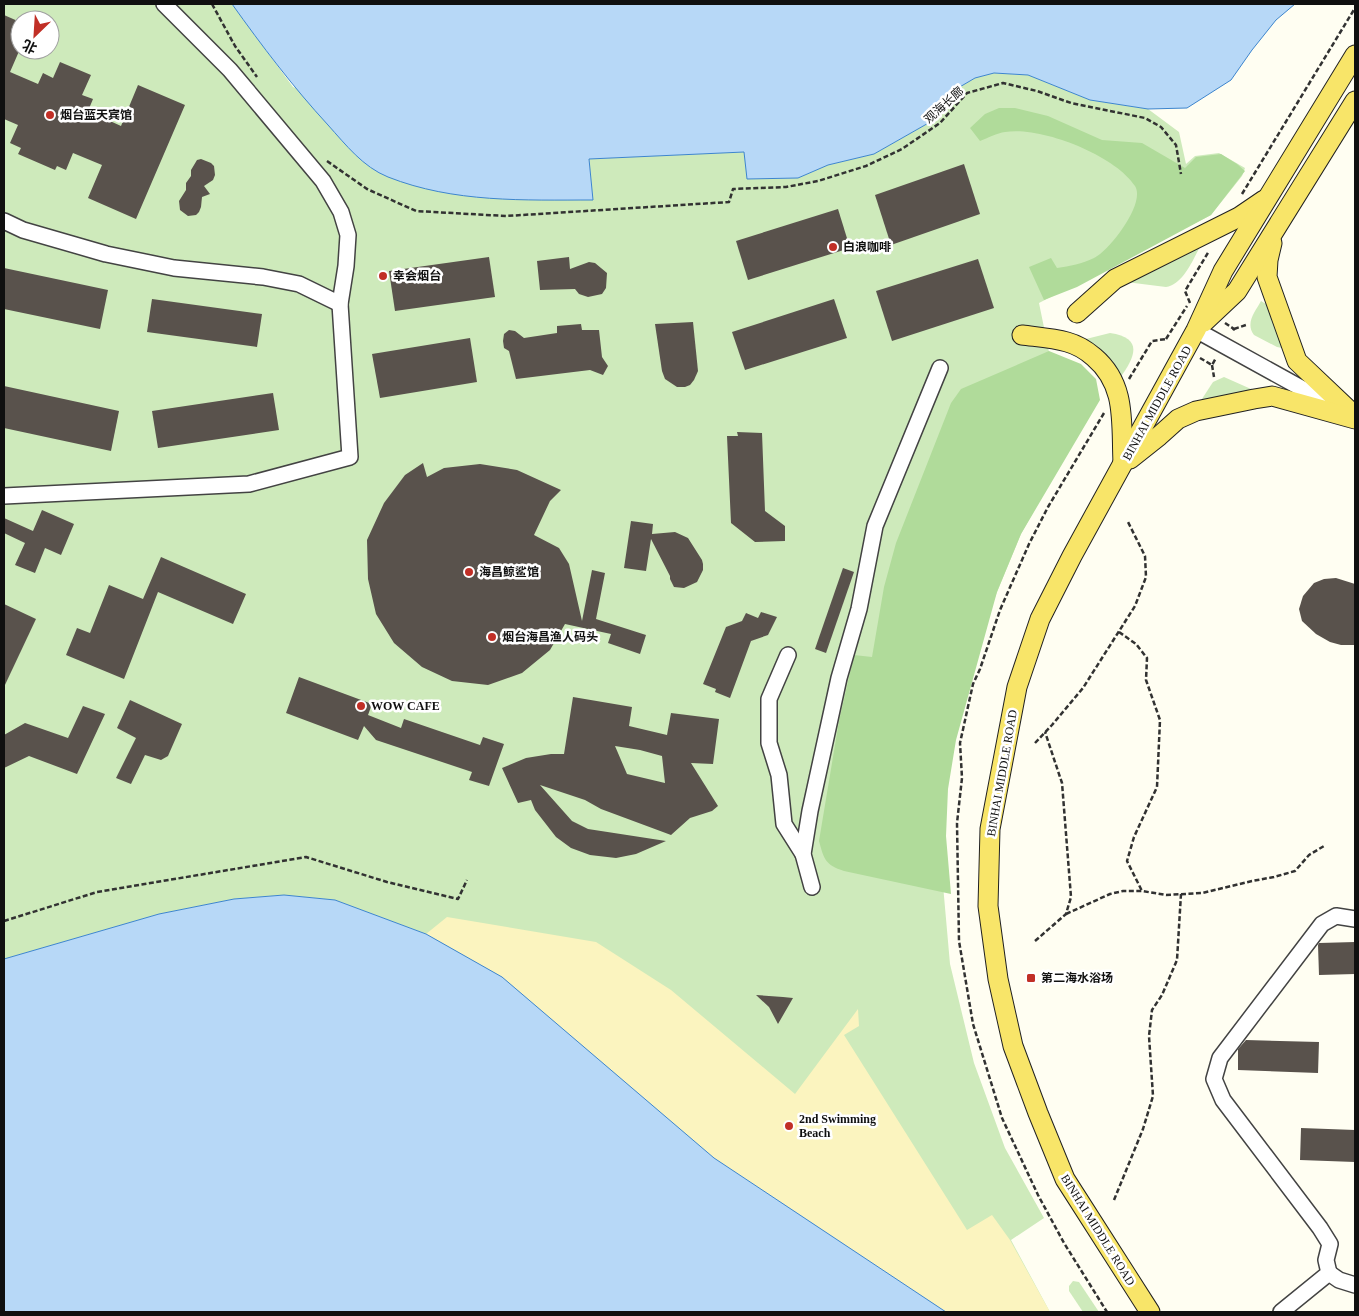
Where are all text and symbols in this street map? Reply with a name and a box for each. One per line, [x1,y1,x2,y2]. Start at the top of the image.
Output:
north arrow [10,10,60,60]
text: 北 [20,37,39,56]
street label: 观海长廊 [921,84,967,126]
place label: 烟台蓝天宾馆 [60,108,132,122]
marker: 烟台蓝天宾馆 [44,109,56,121]
place label: 白浪咖啡 [843,240,891,254]
marker: 白浪咖啡 [827,241,839,253]
place label: 幸会烟台 [393,269,441,283]
marker: 幸会烟台 [377,270,389,282]
street label: BINHAI MIDDLE ROAD [1120,343,1194,463]
place label: 海昌鲸鲨馆 [479,565,539,579]
marker: 海昌鲸鲨馆 [463,566,475,578]
place label: 烟台海昌渔人码头 [502,630,598,644]
marker: 烟台海昌渔人码头 [486,631,498,643]
place label: WOW CAFE [371,699,440,713]
marker: WOW CAFE [355,700,367,712]
street label: BINHAI MIDDLE ROAD [984,708,1020,838]
place label: 第二海水浴场 [1041,971,1113,985]
marker: 第二海水浴场 [1025,972,1037,984]
place label: 2nd Swimming Beach [799,1112,876,1140]
marker: 2nd Swimming Beach [783,1120,795,1132]
street label: BINHAI MIDDLE ROAD [1058,1172,1138,1289]

